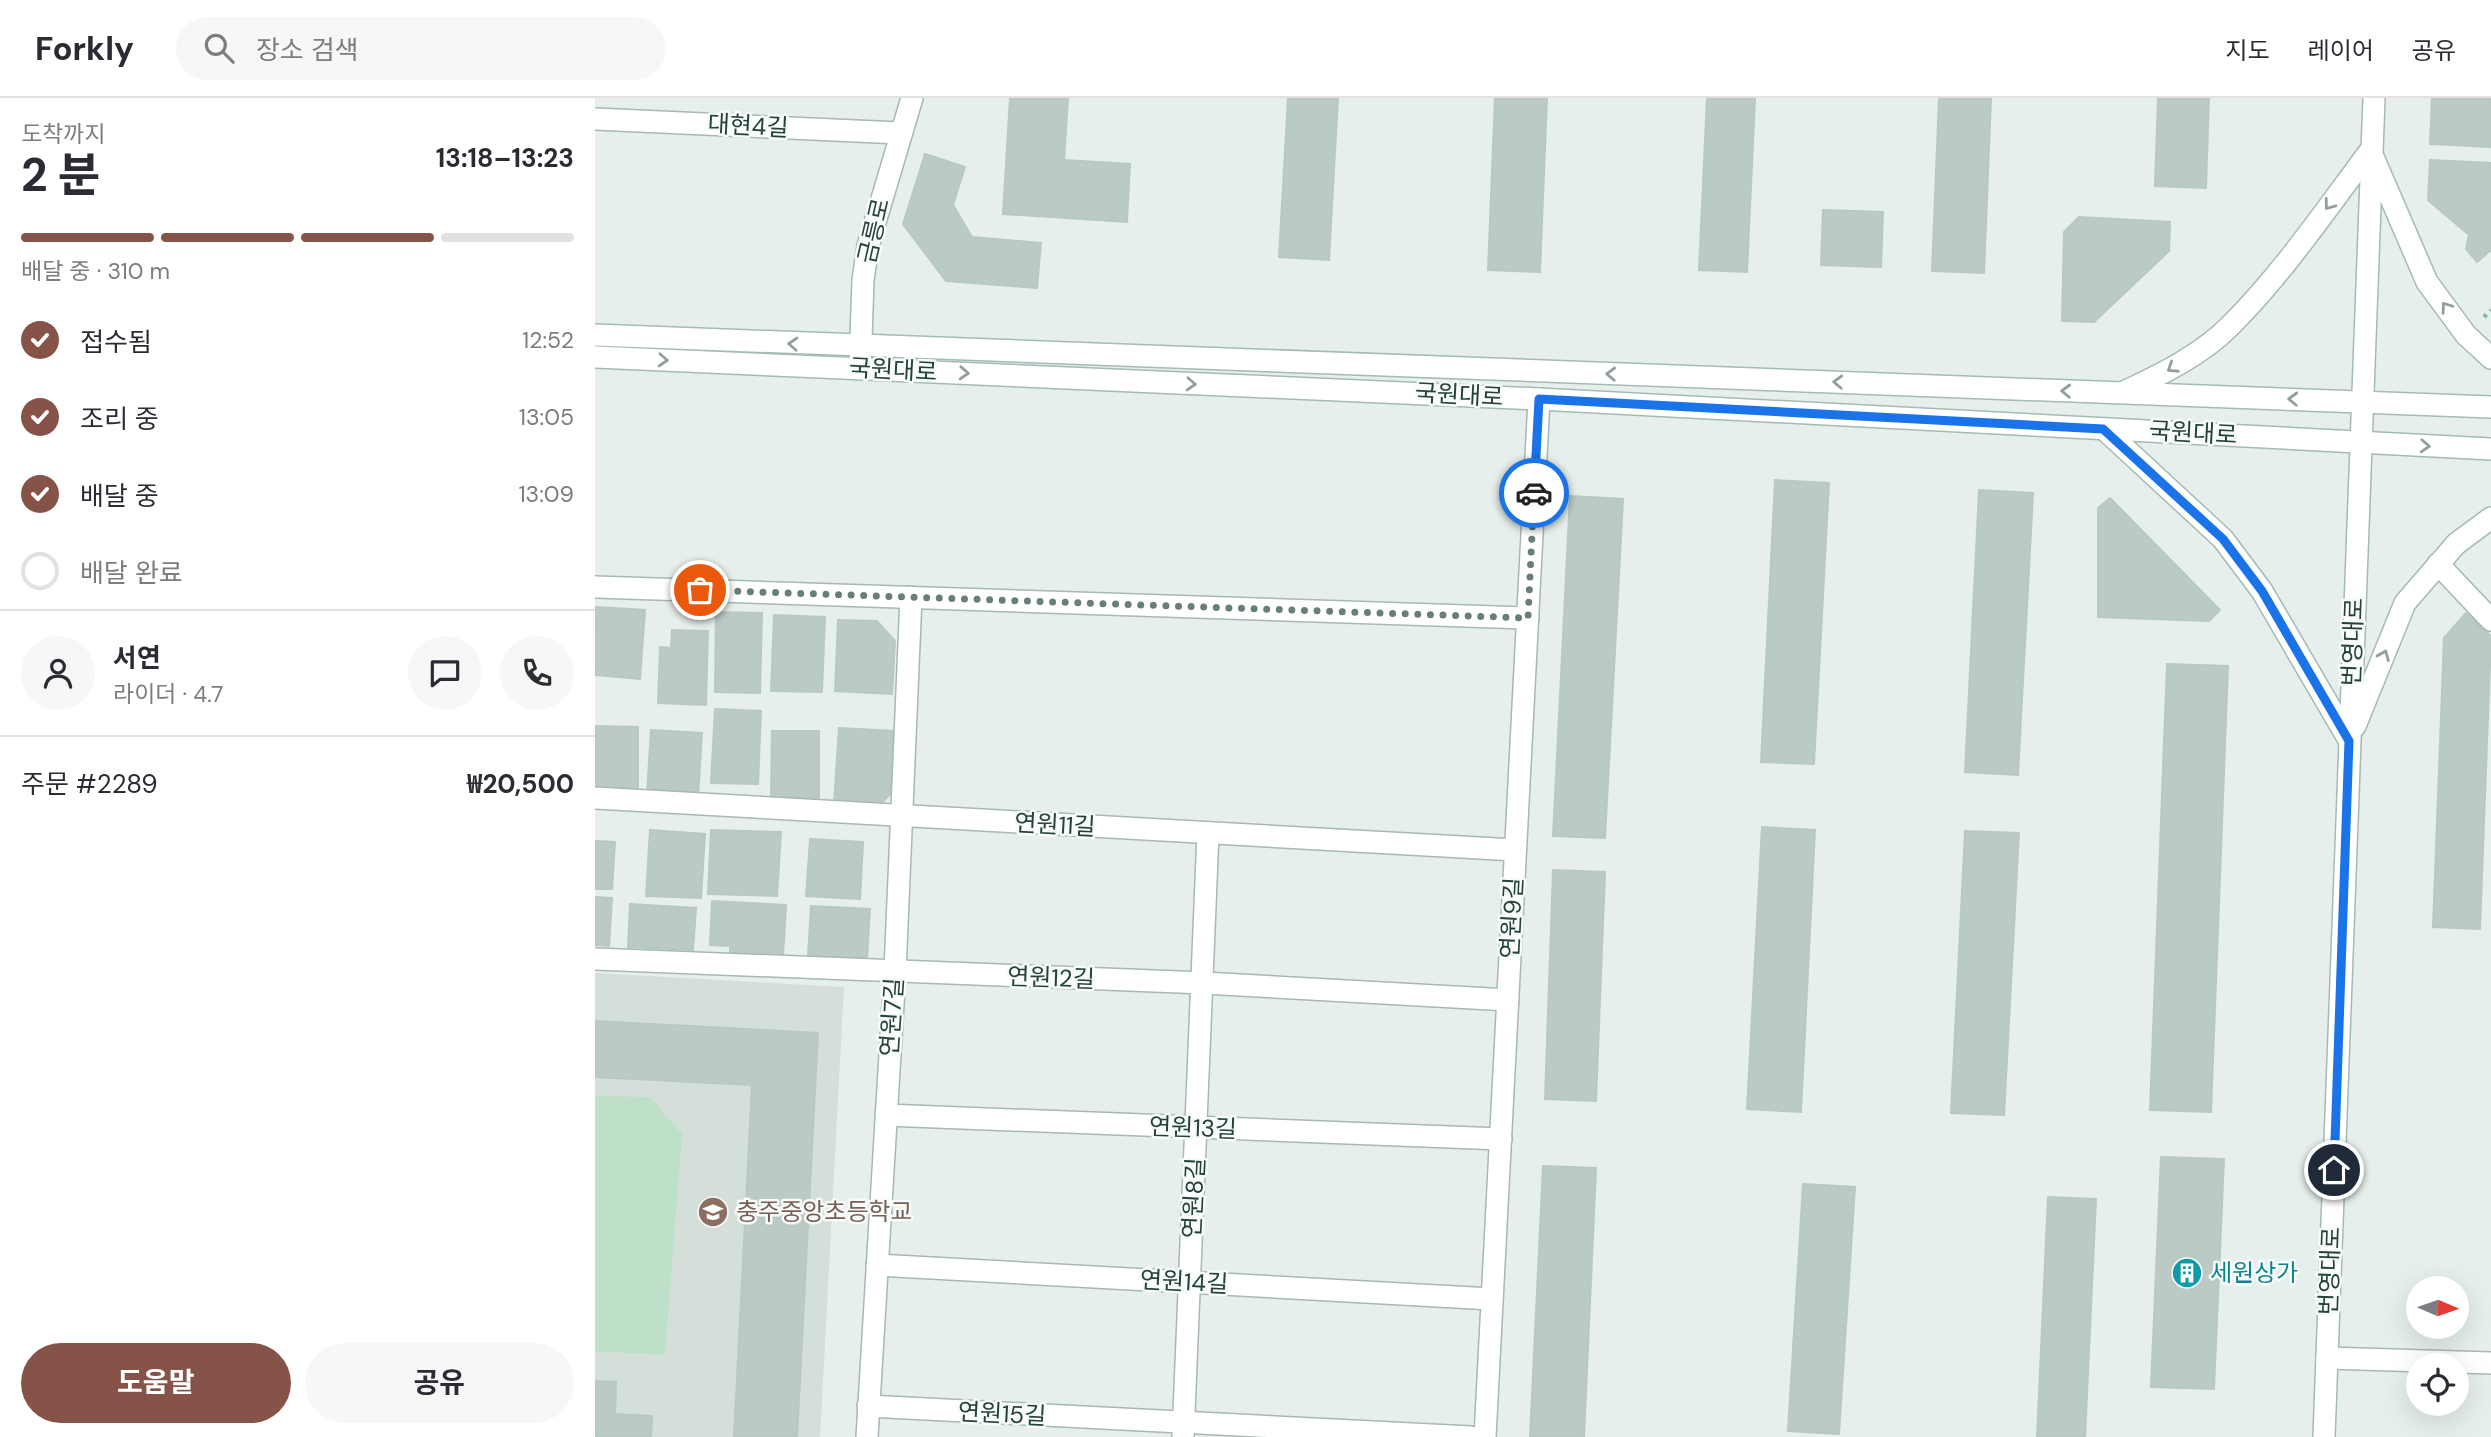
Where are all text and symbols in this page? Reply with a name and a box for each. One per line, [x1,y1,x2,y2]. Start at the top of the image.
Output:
search box [176,17,666,80]
text: Forkly [35,27,134,70]
icon: search [200,29,238,67]
text: 장소 검색 [256,33,359,67]
text: 지도 [2225,35,2270,66]
text: 레이어 [2308,35,2374,66]
text: 공유 [2412,35,2456,66]
street label: 대현4길 [707,108,789,143]
text: 도착까지 [21,119,106,149]
text: 13:18–13:23 [436,141,574,175]
text: 2 분 [21,145,101,205]
street label: 금릉로 [851,195,896,267]
one-way arrow [2325,198,2338,210]
text: 배달 중 · 310 m [21,256,170,286]
one-way arrow [2441,303,2454,315]
icon: check [21,321,59,359]
text: 접수됨 [80,325,152,359]
text: 12:52 [522,325,574,355]
one-way arrow [787,336,798,351]
street label: 국원대로 [848,352,938,387]
one-way arrow [658,353,669,368]
one-way arrow [2167,359,2180,372]
one-way arrow [959,366,970,381]
one-way arrow [1605,366,1616,382]
one-way arrow [1833,375,1844,390]
one-way arrow [1186,376,1197,391]
street label: 국원대로 [1414,377,1504,412]
one-way arrow [2060,383,2071,398]
one-way arrow [2287,392,2298,407]
icon: check [21,398,59,436]
text: 조리 중 [80,402,159,436]
text: 13:05 [519,402,574,432]
street label: 국원대로 [2148,415,2238,450]
one-way arrow [2420,438,2431,453]
courier [1499,458,1569,528]
icon: car [1515,474,1553,512]
icon: check [21,475,59,513]
text: 배달 중 [80,479,159,513]
text: 13:09 [518,479,574,509]
text: 배달 완료 [80,556,183,590]
pin [670,560,730,620]
icon: bag [681,571,719,609]
street label: 번영대로 [2335,597,2370,687]
button: person [21,636,95,710]
button: chat [408,636,482,710]
button: phone [500,636,574,710]
text: 서연 [113,641,161,675]
one-way arrow [2375,649,2389,661]
text: 라이더 · 4.7 [113,679,223,709]
text: 주문 #2289 [21,767,158,801]
text: ₩20,500 [467,767,574,801]
street label: 연원11길 [1014,807,1096,842]
street label: 연원9길 [1494,877,1529,959]
street label: 연원12길 [1007,960,1095,995]
street label: 연원7길 [873,976,910,1057]
street label: 연원13길 [1149,1110,1237,1145]
pin [2304,1140,2364,1200]
icon: home [2315,1151,2353,1189]
street label: 연원8길 [1176,1157,1211,1239]
school or university icon: 충주중앙초등학교 [696,1195,730,1229]
place label: 충주중앙초등학교 [736,1196,913,1227]
street label: 번영대로 [2312,1226,2347,1316]
building icon: 세원상가 [2170,1256,2204,1290]
place label: 세원상가 [2210,1257,2298,1288]
street label: 연원14길 [1139,1264,1229,1299]
north arrow [2406,1276,2469,1339]
map controls [2406,1276,2469,1416]
button: 도움말 [21,1343,291,1423]
button: 공유 [305,1343,574,1423]
button: locate [2406,1353,2469,1416]
street label: 연원15길 [957,1396,1047,1431]

